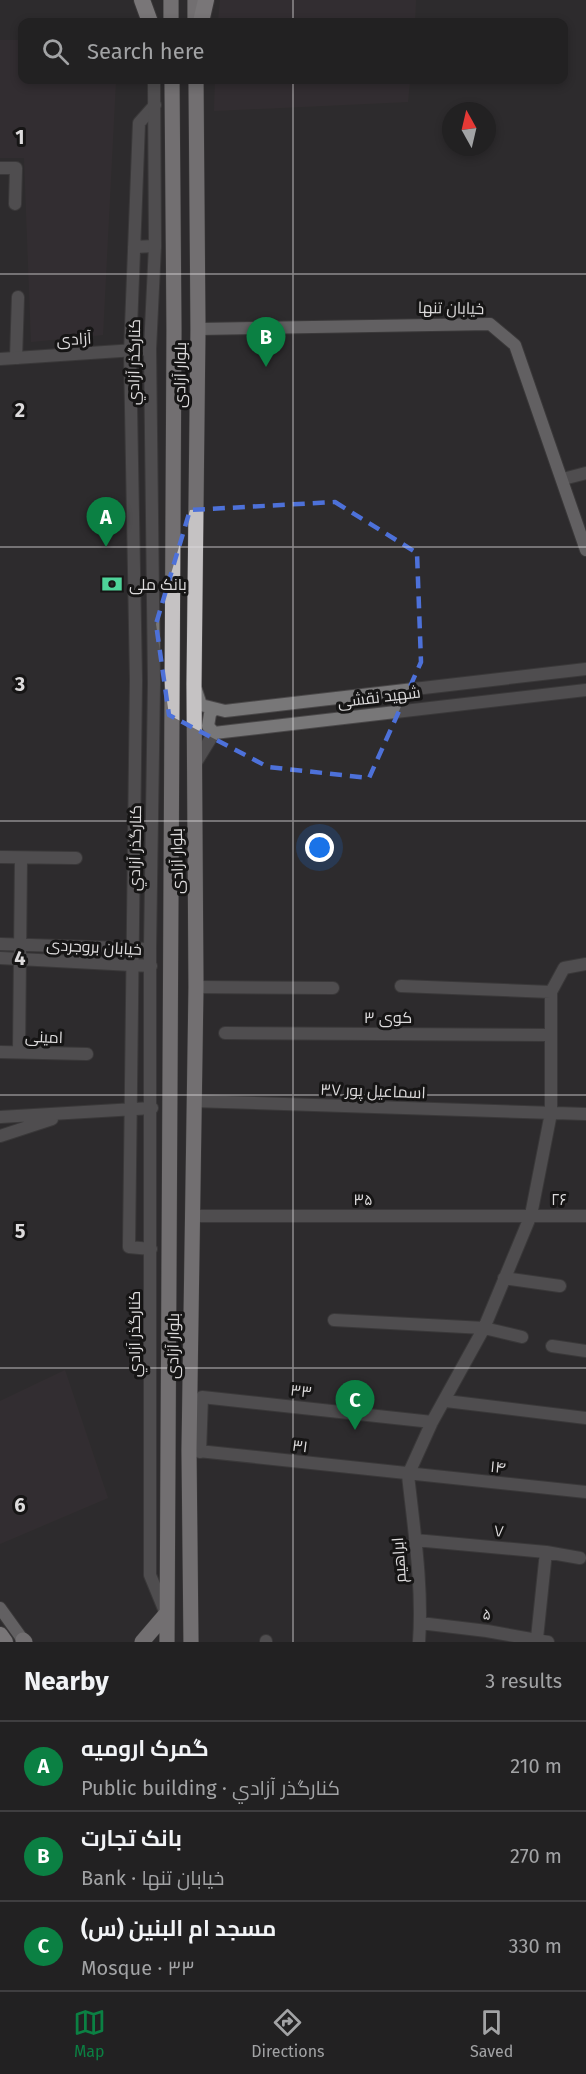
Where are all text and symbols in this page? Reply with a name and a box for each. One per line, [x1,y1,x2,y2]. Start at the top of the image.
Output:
search box [18,18,568,84]
icon: search [39,35,72,68]
text: Search here [87,38,205,65]
north arrow [442,102,496,156]
text: 1 [15,125,25,149]
street label: خیابان تنها [418,298,484,319]
pin: B [246,318,286,367]
street label: کنارگذر آزادي [124,319,148,405]
street label: آزادی [56,329,93,350]
street label: بلوار آزادی [170,342,191,408]
text: 2 [15,398,25,422]
pin: A [86,498,126,547]
bank icon: بانک ملى [100,572,124,596]
place label: بانک ملى [129,575,187,595]
text: 3 [14,672,25,696]
street label: شهید نقشی [336,682,422,713]
street label: کنارگذر آزادي [125,805,149,891]
street label: بلوار آزادی [167,828,188,894]
your location [305,833,334,862]
street label: خیابان بروجردی [46,935,142,960]
text: 4 [14,946,26,970]
street label: کوی ۳ [364,1008,412,1028]
street label: امینی [25,1027,63,1048]
street label: اسماعیل پور ۳۷ [320,1080,426,1104]
street label: ۳۵ [353,1190,373,1209]
street label: ۲۶ [551,1190,567,1209]
text: 5 [15,1219,26,1243]
street label: کنارگذر آزادي [125,1291,148,1377]
street label: بلوار آزادی [163,1313,184,1379]
street label: ۳۳ [289,1380,313,1402]
pin: C [336,1380,374,1430]
street label: ۳۱ [291,1436,309,1456]
street label: ۱۴ [489,1457,507,1477]
text: 6 [14,1493,26,1517]
street label: ۷ [493,1521,505,1541]
street label: ابراهیم [388,1536,412,1583]
street label: ۵ [481,1604,493,1624]
text: Nearby [24,1666,109,1697]
text: 3 results [485,1669,562,1693]
text: گمرک ارومیه [81,1735,209,1762]
text: A [38,1754,49,1778]
text: 210 m [510,1754,562,1778]
text: Public building · کنارگذر آزادي [81,1776,340,1800]
text: بانک تجارت [81,1825,182,1852]
text: B [37,1844,50,1868]
text: 270 m [510,1844,562,1868]
text: Bank · خیابان تنها [81,1866,224,1890]
text: مسجد ام البنین (س) [81,1915,276,1942]
text: C [38,1934,49,1958]
text: 330 m [508,1934,562,1958]
text: Mosque · ۳۳ [81,1956,195,1980]
tab: Map [73,2006,106,2061]
tab: Directions [251,2006,325,2061]
tab: Saved [470,2006,513,2061]

